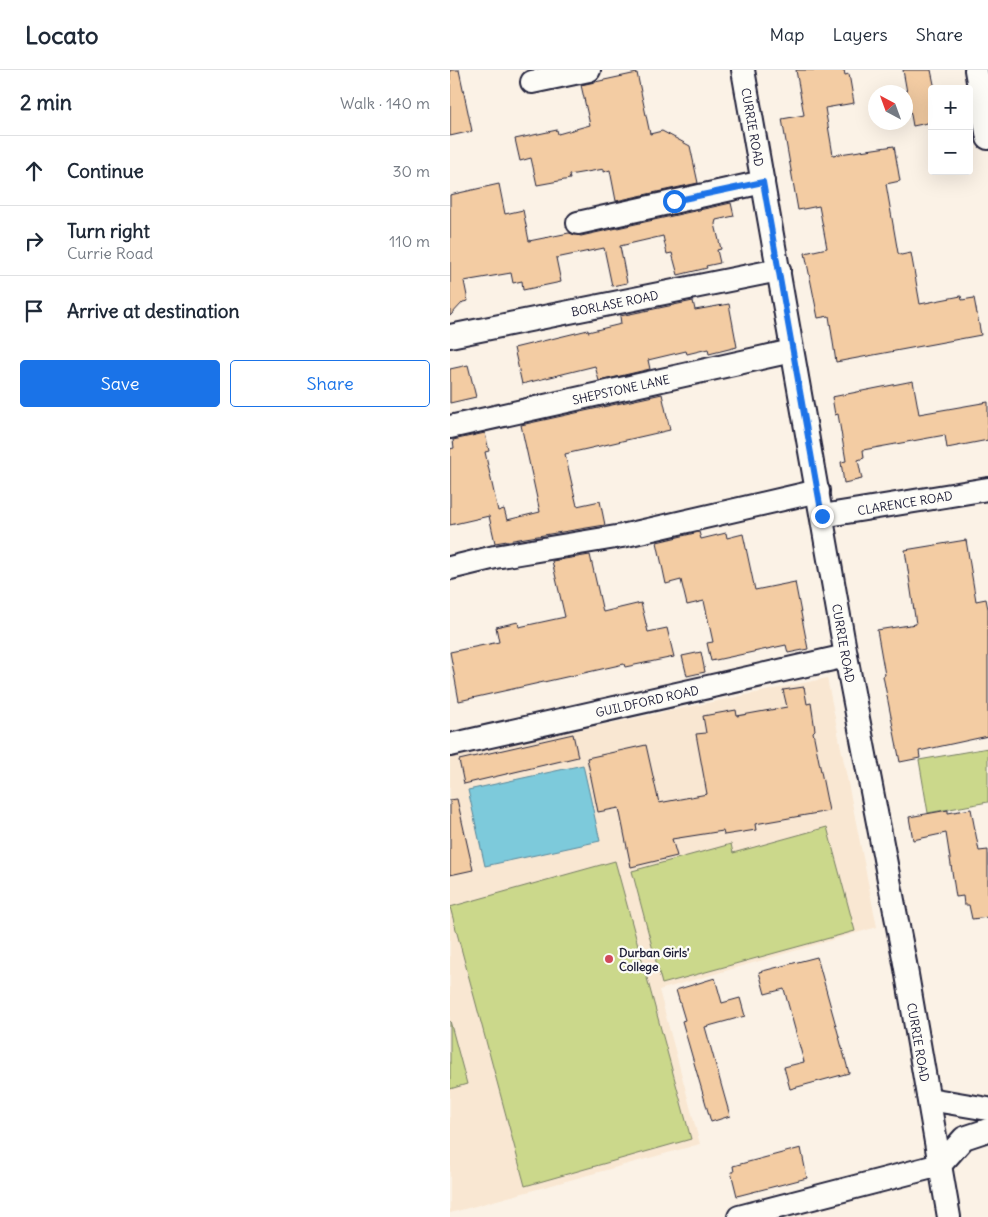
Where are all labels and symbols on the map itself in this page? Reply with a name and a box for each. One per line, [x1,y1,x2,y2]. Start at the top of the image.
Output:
north arrow [868,85,913,130]
street label: CURRIE ROAD [739,87,767,168]
route start [663,190,686,213]
street label: BORLASE ROAD [570,287,660,319]
street label: SHEPSTONE LANE [571,371,671,407]
street label: CLARENCE ROAD [856,487,953,518]
route end [811,505,834,528]
street label: CURRIE ROAD [829,603,858,684]
street label: GUILDFORD ROAD [594,682,700,720]
place label: Durban Girls' College [619,945,689,975]
marker: Durban Girls' College [603,953,615,965]
street label: CURRIE ROAD [905,1002,933,1083]

